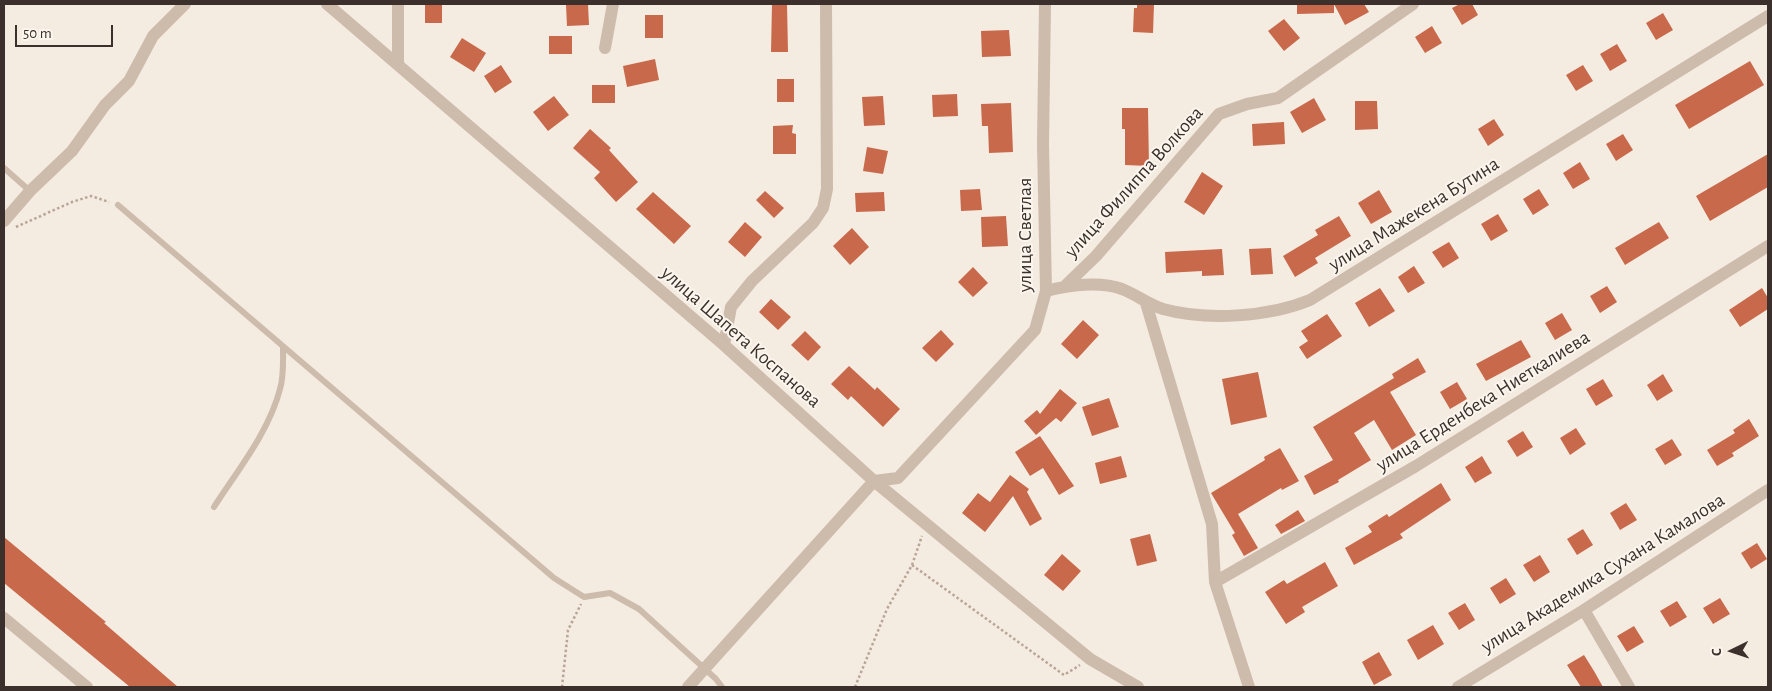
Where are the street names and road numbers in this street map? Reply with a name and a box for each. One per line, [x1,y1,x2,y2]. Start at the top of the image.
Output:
street label: улица Филиппа Волкова [1060,101,1208,263]
street label: улица Мажекена Бутина [1324,152,1504,276]
street label: улица Светлая [1013,178,1037,292]
street label: улица Шапета Коспанова [656,261,826,413]
street label: улица Ерденбека Ниеткалиева [1372,325,1594,477]
street label: улица Академика Сухана Камалова [1477,488,1729,658]

